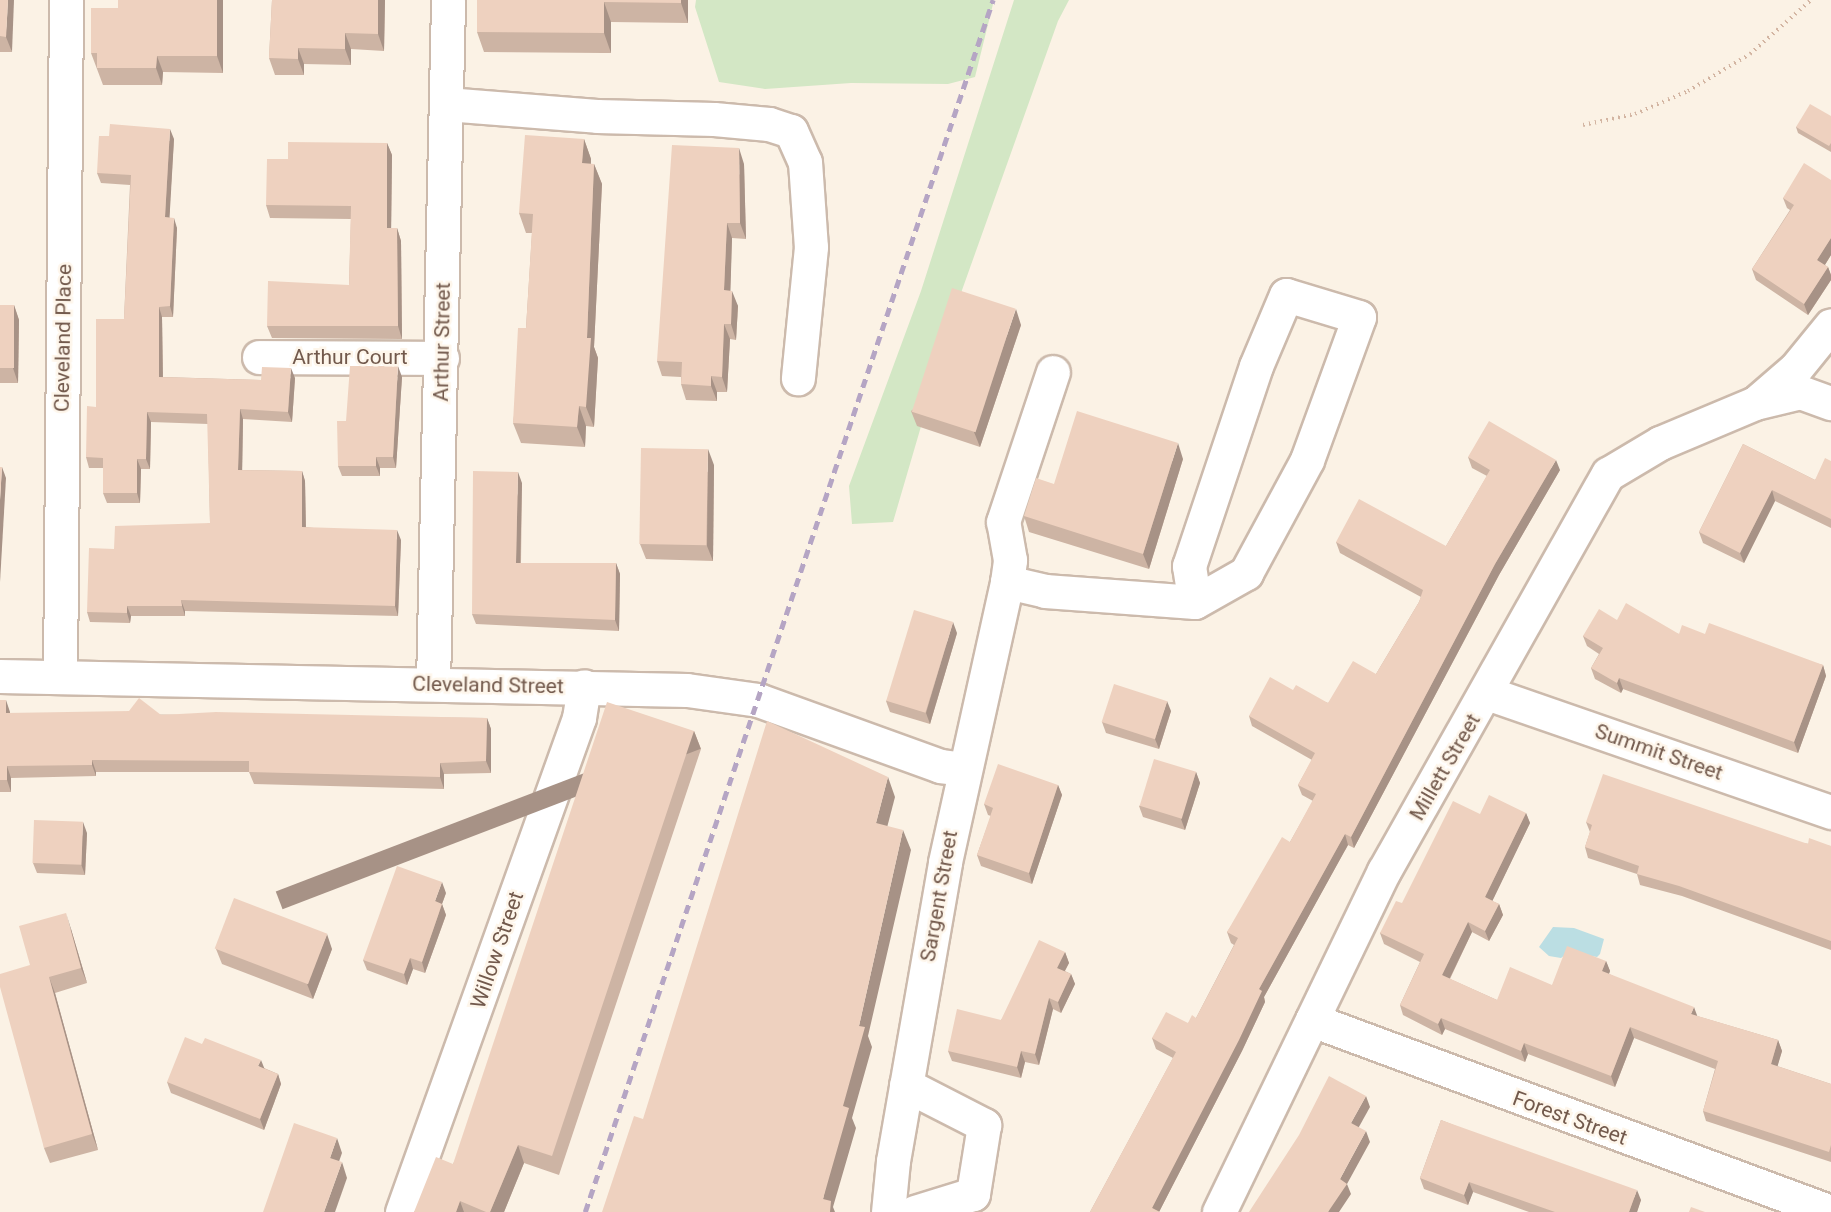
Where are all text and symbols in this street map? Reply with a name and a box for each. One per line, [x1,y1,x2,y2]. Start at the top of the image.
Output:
street label: Cleveland Place [49,264,77,412]
street label: Arthur Street [428,282,456,402]
street label: Arthur Court [292,344,408,370]
street label: Cleveland Street [412,671,564,699]
street label: Millett Street [1404,709,1486,825]
street label: Summit Street [1592,718,1726,786]
street label: Sargent Street [915,828,963,964]
street label: Willow Street [465,888,529,1012]
street label: Forest Street [1509,1086,1631,1150]

